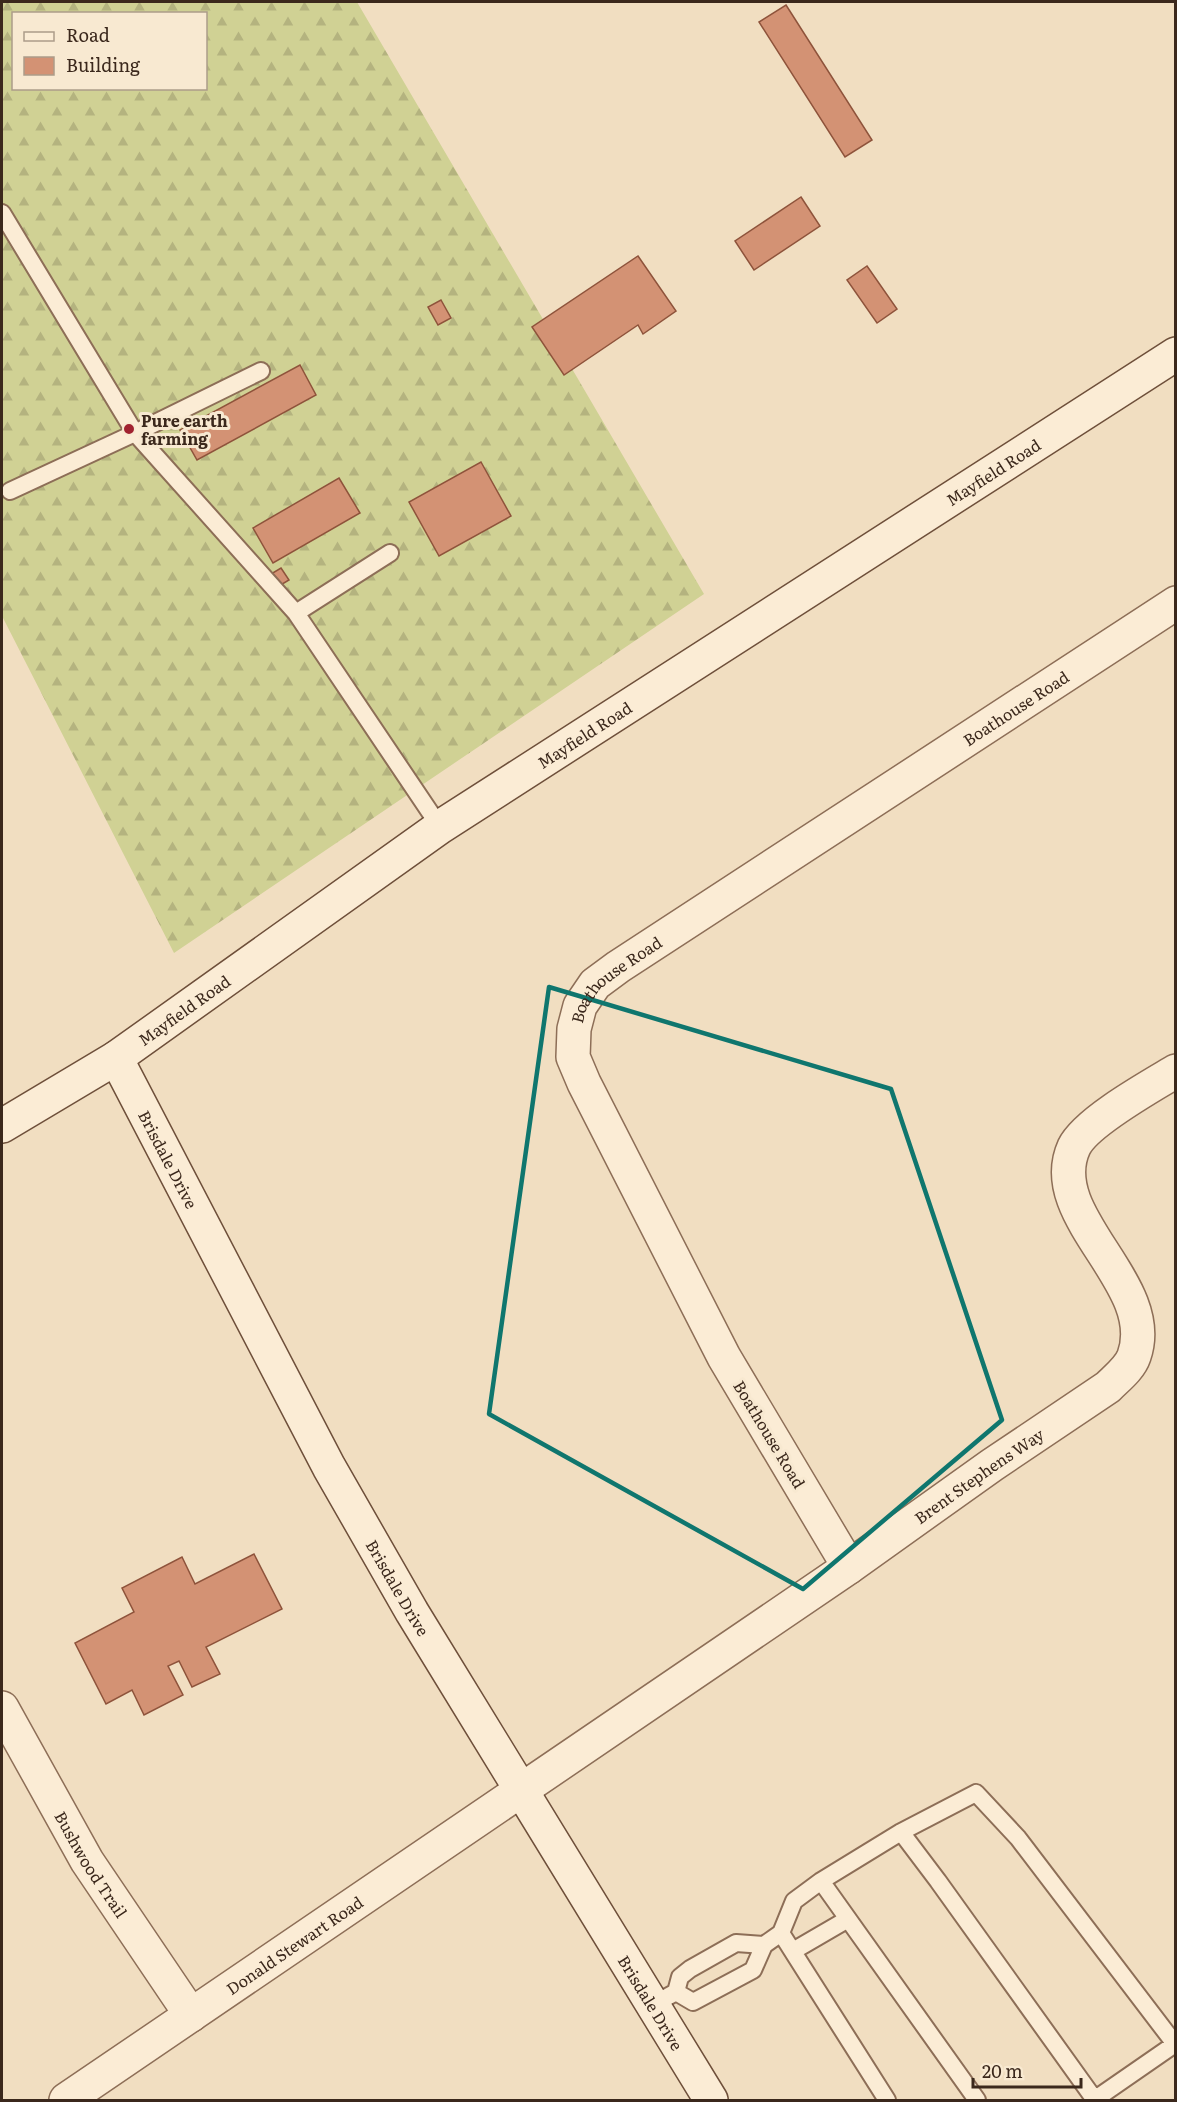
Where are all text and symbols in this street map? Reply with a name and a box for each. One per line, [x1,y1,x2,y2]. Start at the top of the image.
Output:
legend [12,12,207,90]
text: Road [66,21,110,48]
text: Building [66,51,141,78]
place label: Pure earth farming [141,408,228,450]
marker: Pure earth farming [122,422,136,436]
street label: Mayfield Road [941,432,1045,511]
street label: Boathouse Road [958,664,1073,751]
street label: Mayfield Road [532,695,636,774]
street label: Boathouse Road [564,930,666,1026]
street label: Mayfield Road [133,968,235,1051]
street label: Brisdale Drive [133,1106,204,1213]
street label: Boathouse Road [728,1376,812,1493]
street label: Brent Stephens Way [909,1421,1049,1529]
street label: Brisdale Drive [361,1535,436,1640]
street label: Bushwood Trail [49,1806,134,1922]
street label: Donald Stewart Road [221,1889,368,2000]
street label: Brisdale Drive [613,1950,690,2055]
scale bar [973,2051,1081,2089]
text: 20 m [982,2057,1023,2084]

